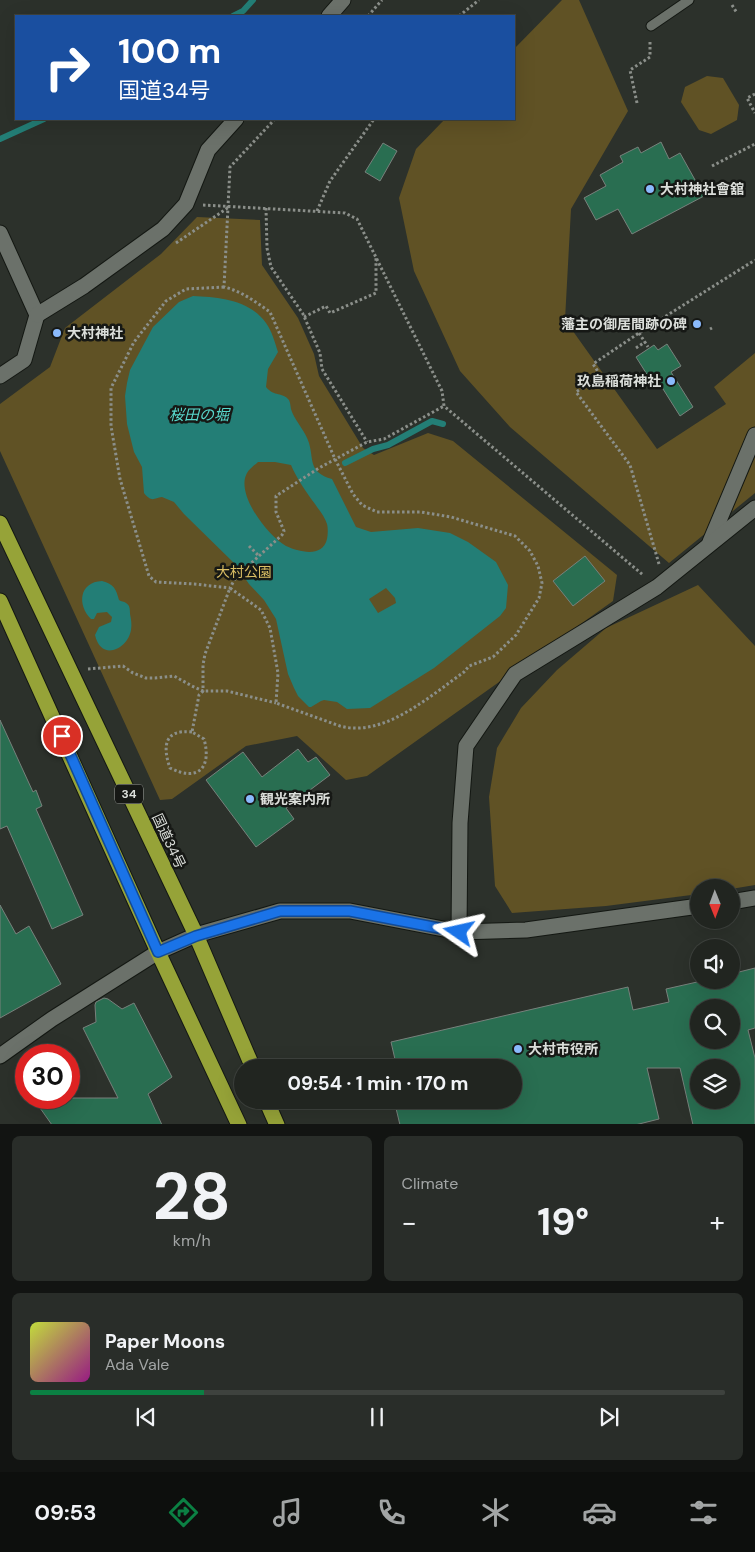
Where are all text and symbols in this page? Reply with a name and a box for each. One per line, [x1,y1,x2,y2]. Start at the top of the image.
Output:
text: 100 m [118,28,221,74]
icon: right [35,35,100,100]
text: 国道34号 [118,76,210,105]
place label: 大村神社會舘 [660,180,744,198]
marker: 大村神社會舘 [644,183,656,195]
place label: 藩主の御居間跡の碑 [561,315,687,333]
marker: 藩主の御居間跡の碑 [691,318,703,330]
place label: 大村神社 [67,324,123,342]
marker: 大村神社 [51,327,63,339]
place label: 玖島稲荷神社 [577,372,661,390]
marker: 玖島稲荷神社 [665,375,677,387]
water label: 桜田の堀 [169,405,231,425]
park label: 大村公園 [216,563,272,581]
pin [41,715,83,757]
icon: arrive [48,722,76,750]
road number: 34 [115,784,143,804]
place label: 観光案内所 [260,790,330,808]
marker: 観光案内所 [244,793,256,805]
street label: 国道34号 [148,811,190,871]
north arrow [690,879,740,929]
map controls [690,879,740,1109]
position arrow [432,905,484,957]
button: sound [690,939,740,989]
button: search [690,999,740,1049]
place label: 大村市役所 [528,1040,598,1058]
marker: 大村市役所 [512,1043,524,1055]
speed limit sign: 30 [15,1044,80,1109]
button: layers [690,1059,740,1109]
text: 09:54 · 1 min · 170 m [288,1071,468,1096]
text: 28 [153,1155,231,1239]
text: Climate [402,1173,458,1194]
text: 19° [537,1197,589,1247]
text: − [402,1204,417,1241]
text: + [710,1204,725,1241]
text: km/h [173,1230,211,1251]
text: Paper Moons [105,1329,225,1354]
text: Ada Vale [105,1354,169,1375]
icon: previous [132,1403,160,1431]
icon: pause [363,1403,391,1431]
icon: next [595,1403,623,1431]
icon: directions [166,1495,201,1530]
icon: music [270,1495,305,1530]
icon: phone [374,1495,409,1530]
icon: climate [478,1495,513,1530]
icon: car [582,1495,617,1530]
icon: filters [686,1495,721,1530]
text: 09:53 [35,1498,97,1527]

